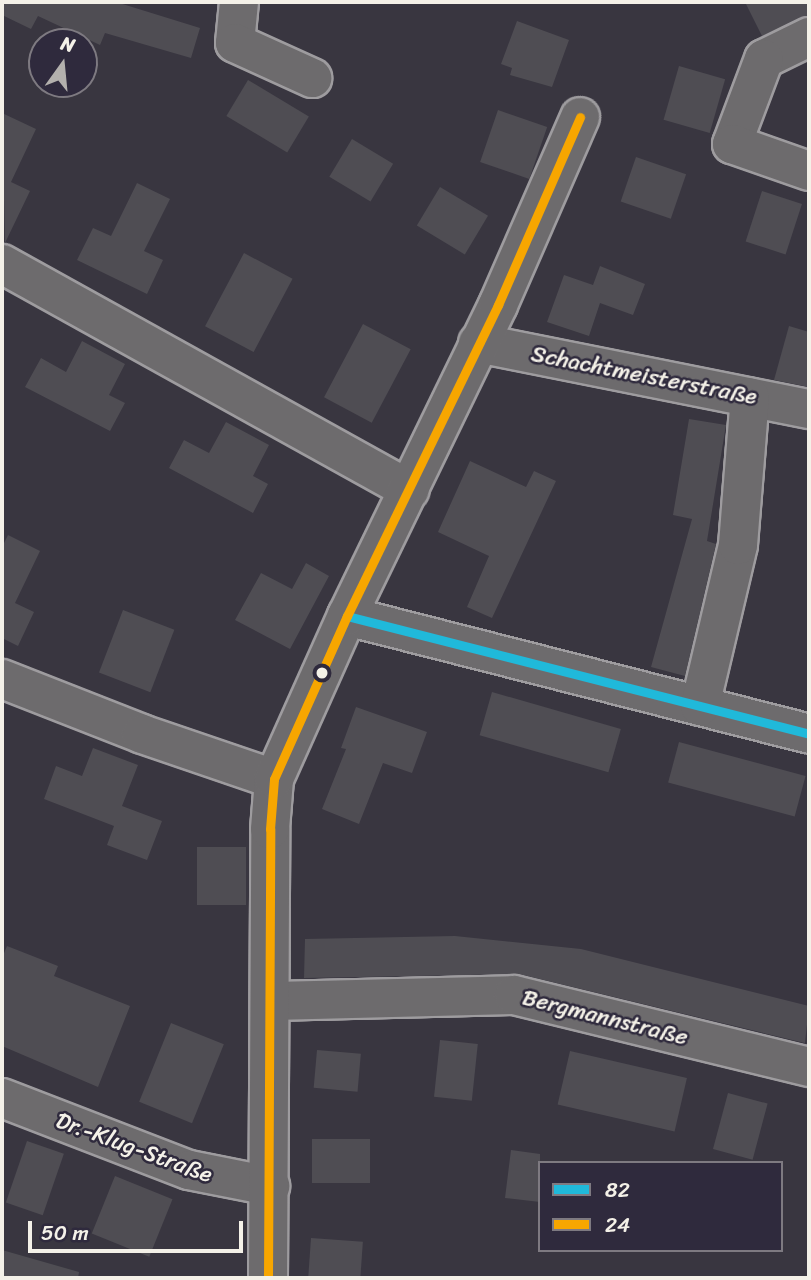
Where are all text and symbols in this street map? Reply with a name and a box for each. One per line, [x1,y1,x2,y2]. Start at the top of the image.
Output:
text: N [57,27,79,62]
north arrow [28,28,98,98]
street label: Schachtmeisterstraße [529,341,759,411]
unlabelled marker [315,666,329,680]
street label: Bergmannstraße [519,984,691,1052]
street label: Dr.-Klug-Straße [52,1107,216,1189]
legend [538,1161,783,1252]
text: 82 [605,1171,630,1209]
scale bar [32,1206,247,1250]
text: 24 [605,1206,630,1244]
text: 50 m [41,1214,89,1252]

